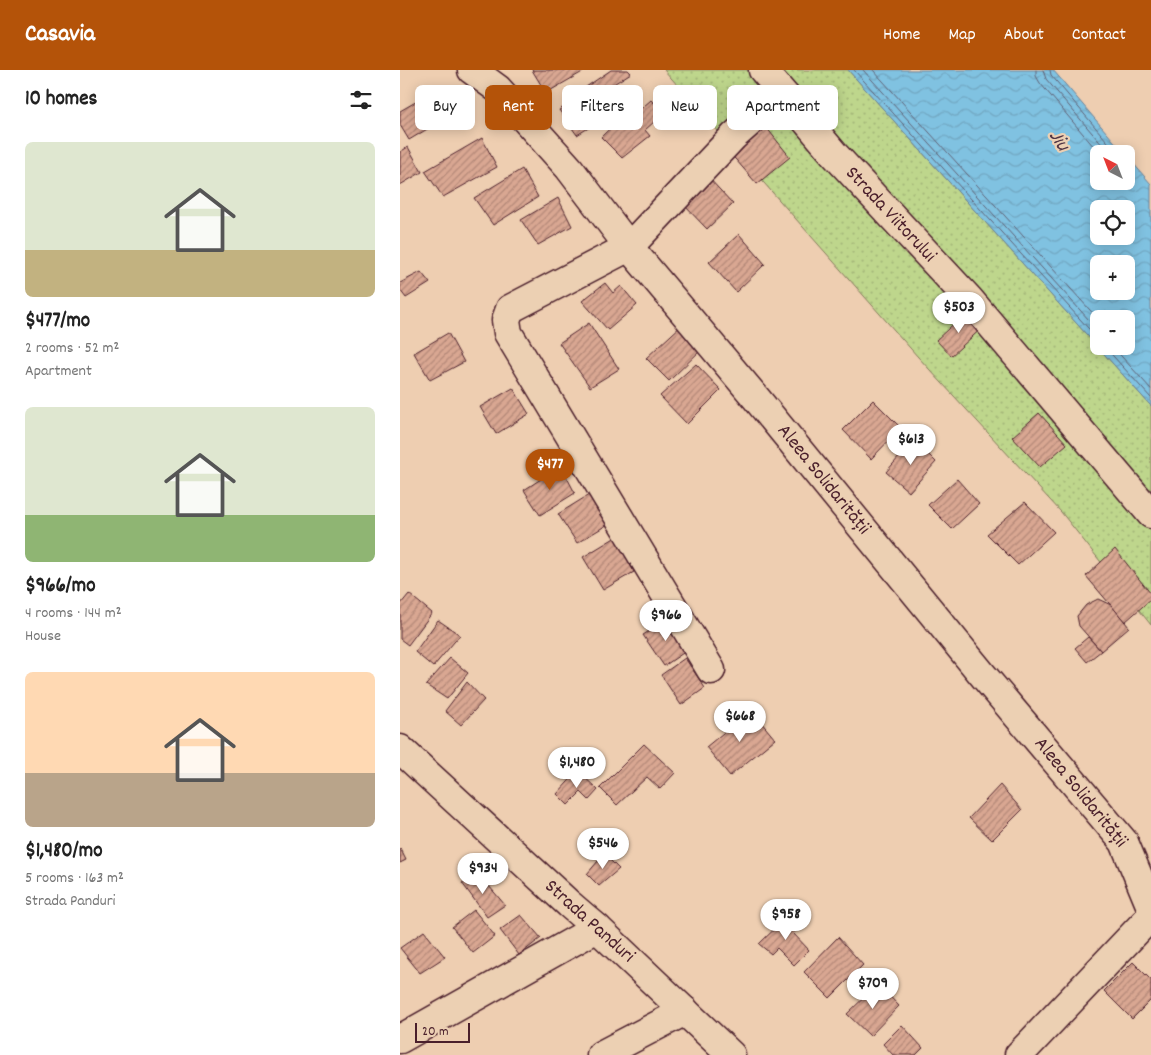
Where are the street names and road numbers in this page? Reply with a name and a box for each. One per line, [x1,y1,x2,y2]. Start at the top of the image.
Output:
street label: Strada Viitorului [838,161,942,270]
street label: Aleea Solidarității [770,419,877,542]
street label: Aleea Solidarității [1027,732,1134,855]
street label: Strada Panduri [538,874,641,970]

